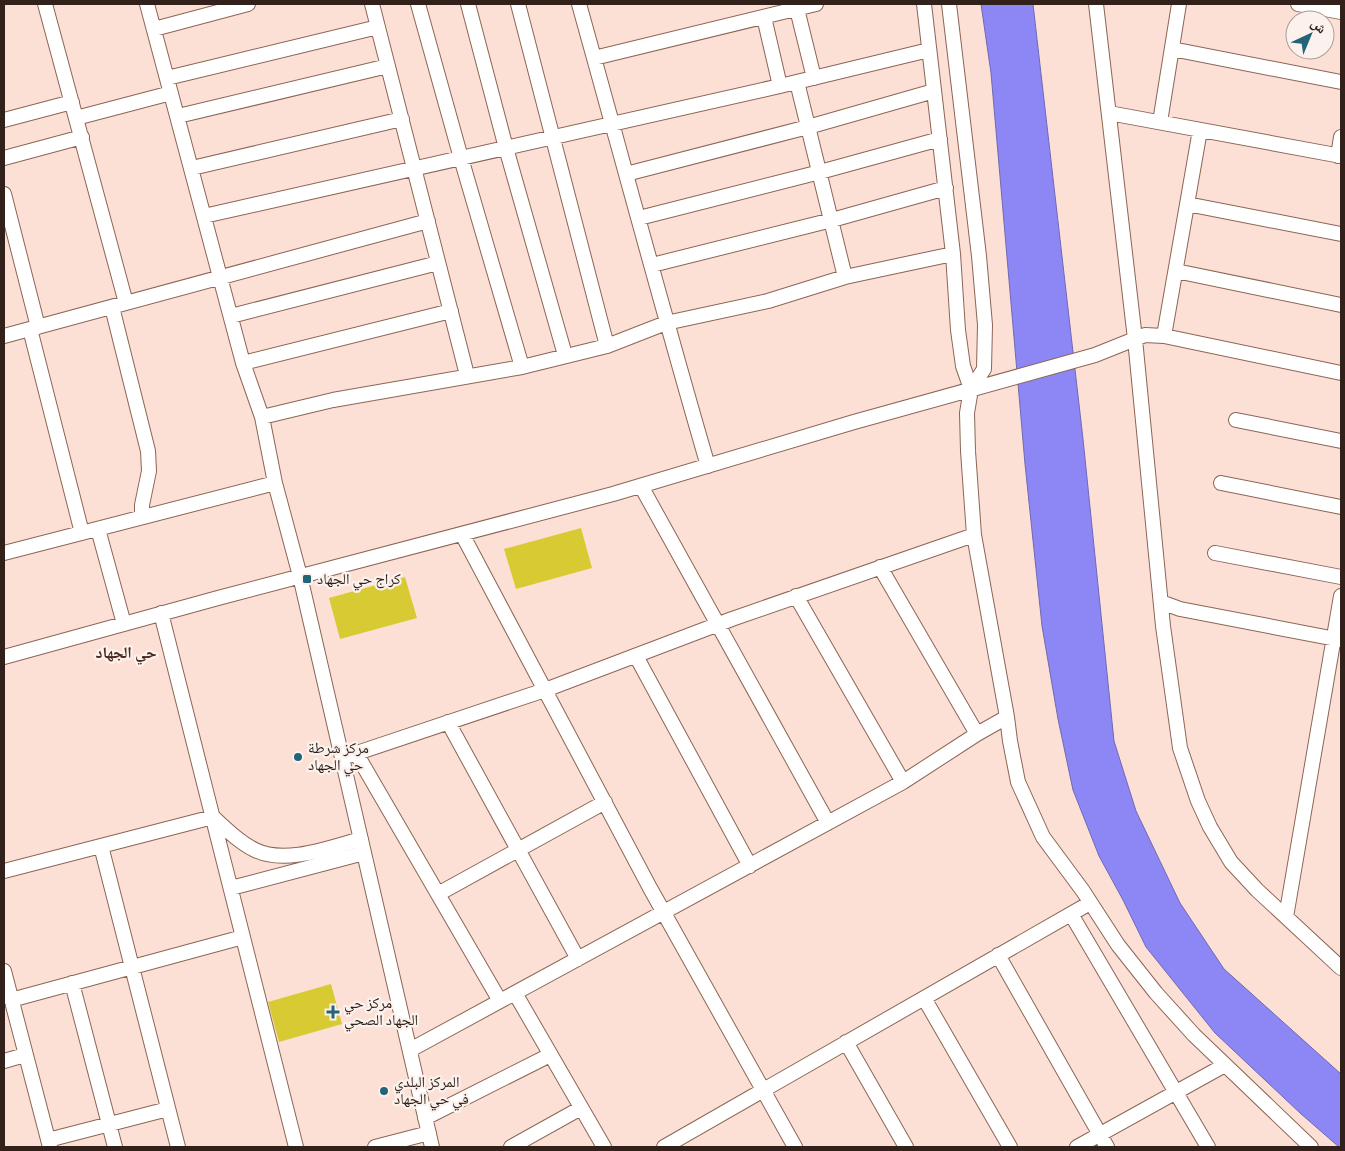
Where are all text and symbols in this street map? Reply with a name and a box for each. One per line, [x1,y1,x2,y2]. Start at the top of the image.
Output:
north arrow [1285,10,1335,60]
text: ش [1307,14,1331,37]
place label: كراج حي الجهاد [317,569,401,591]
marker: كراج حي الجهاد [301,573,313,585]
district label: حي الجهاد [95,642,157,665]
place label: مركز شرطة حي الجهاد [308,738,369,777]
marker: مركز شرطة حي الجهاد [292,751,304,763]
place label: مركز حي الجهاد الصحي [344,993,418,1032]
marker: مركز حي الجهاد الصحي [326,1005,340,1019]
place label: المركز البلدي في حي الجهاد [394,1072,469,1111]
marker: المركز البلدي في حي الجهاد [378,1085,390,1097]

